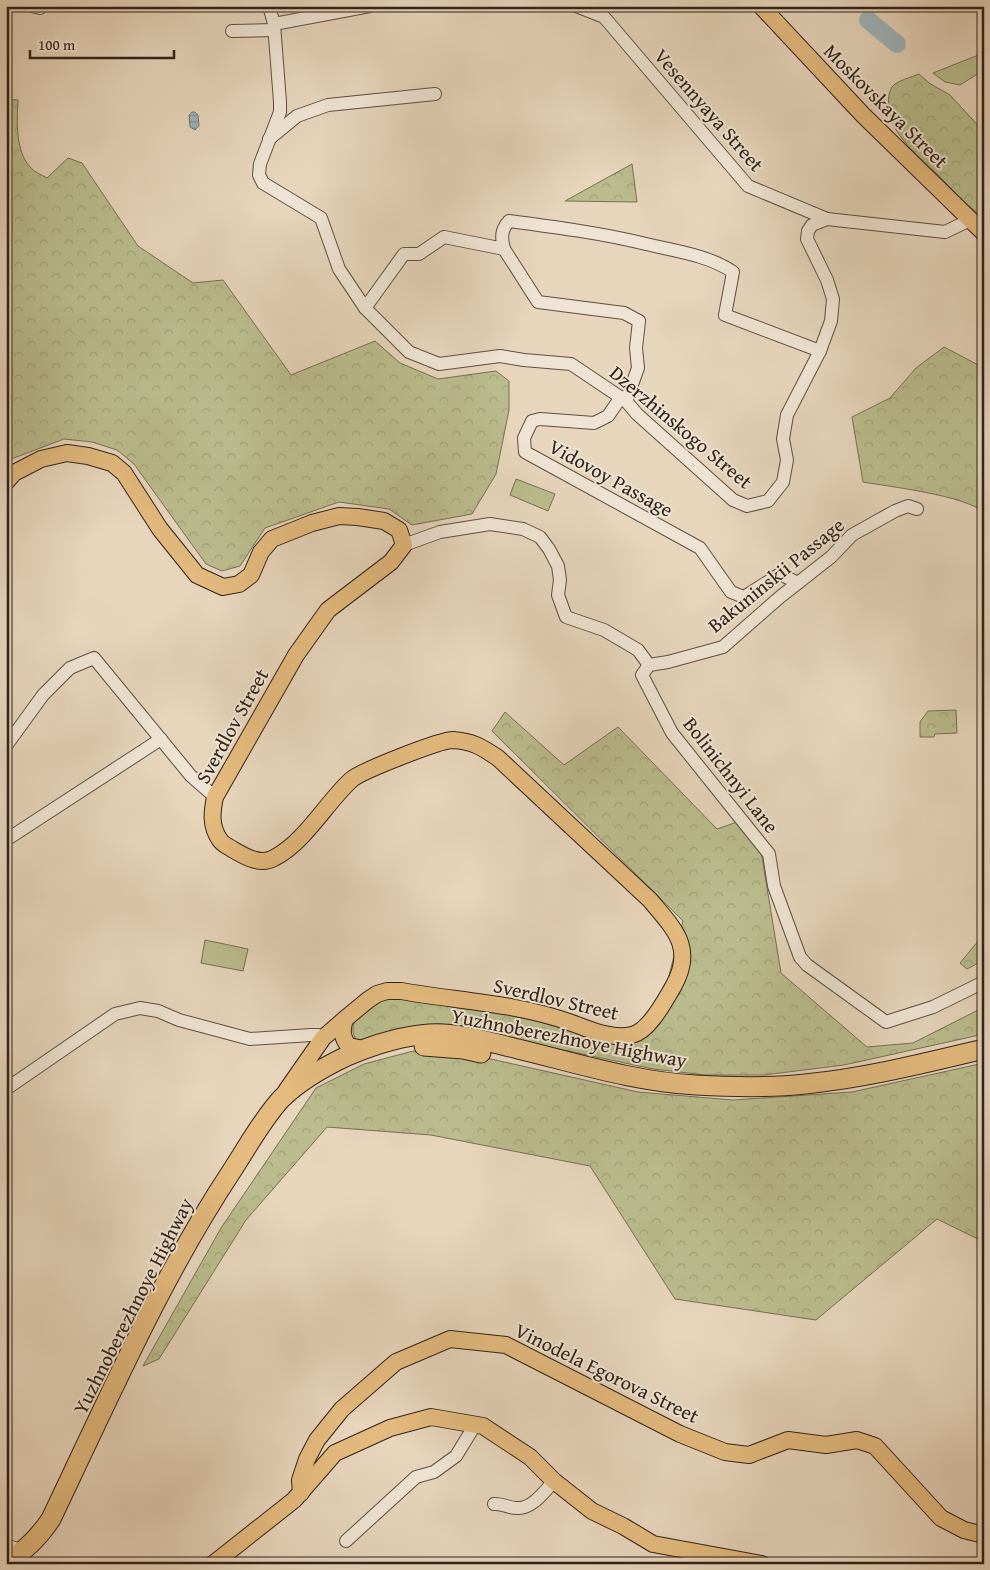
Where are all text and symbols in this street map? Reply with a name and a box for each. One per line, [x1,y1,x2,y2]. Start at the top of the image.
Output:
scale bar [30,28,174,60]
text: 100 m [38,34,76,55]
street label: Moskovskaya Street [818,37,955,174]
street label: Vesennyaya Street [648,42,771,177]
street label: Dzerzhinskogo Street [604,358,759,495]
street label: Vidovoy Passage [544,431,679,524]
street label: Bakuninskii Passage [701,510,850,639]
street label: Sverdlov Street [188,663,275,789]
street label: Bolinichnyi Lane [677,710,786,839]
street label: Sverdlov Street [491,970,622,1027]
street label: Yuzhnoberezhnoye Highway [449,1000,689,1075]
street label: Yuzhnoberezhnoye Highway [65,1192,200,1419]
street label: Vinodela Egorova Street [510,1315,704,1430]

